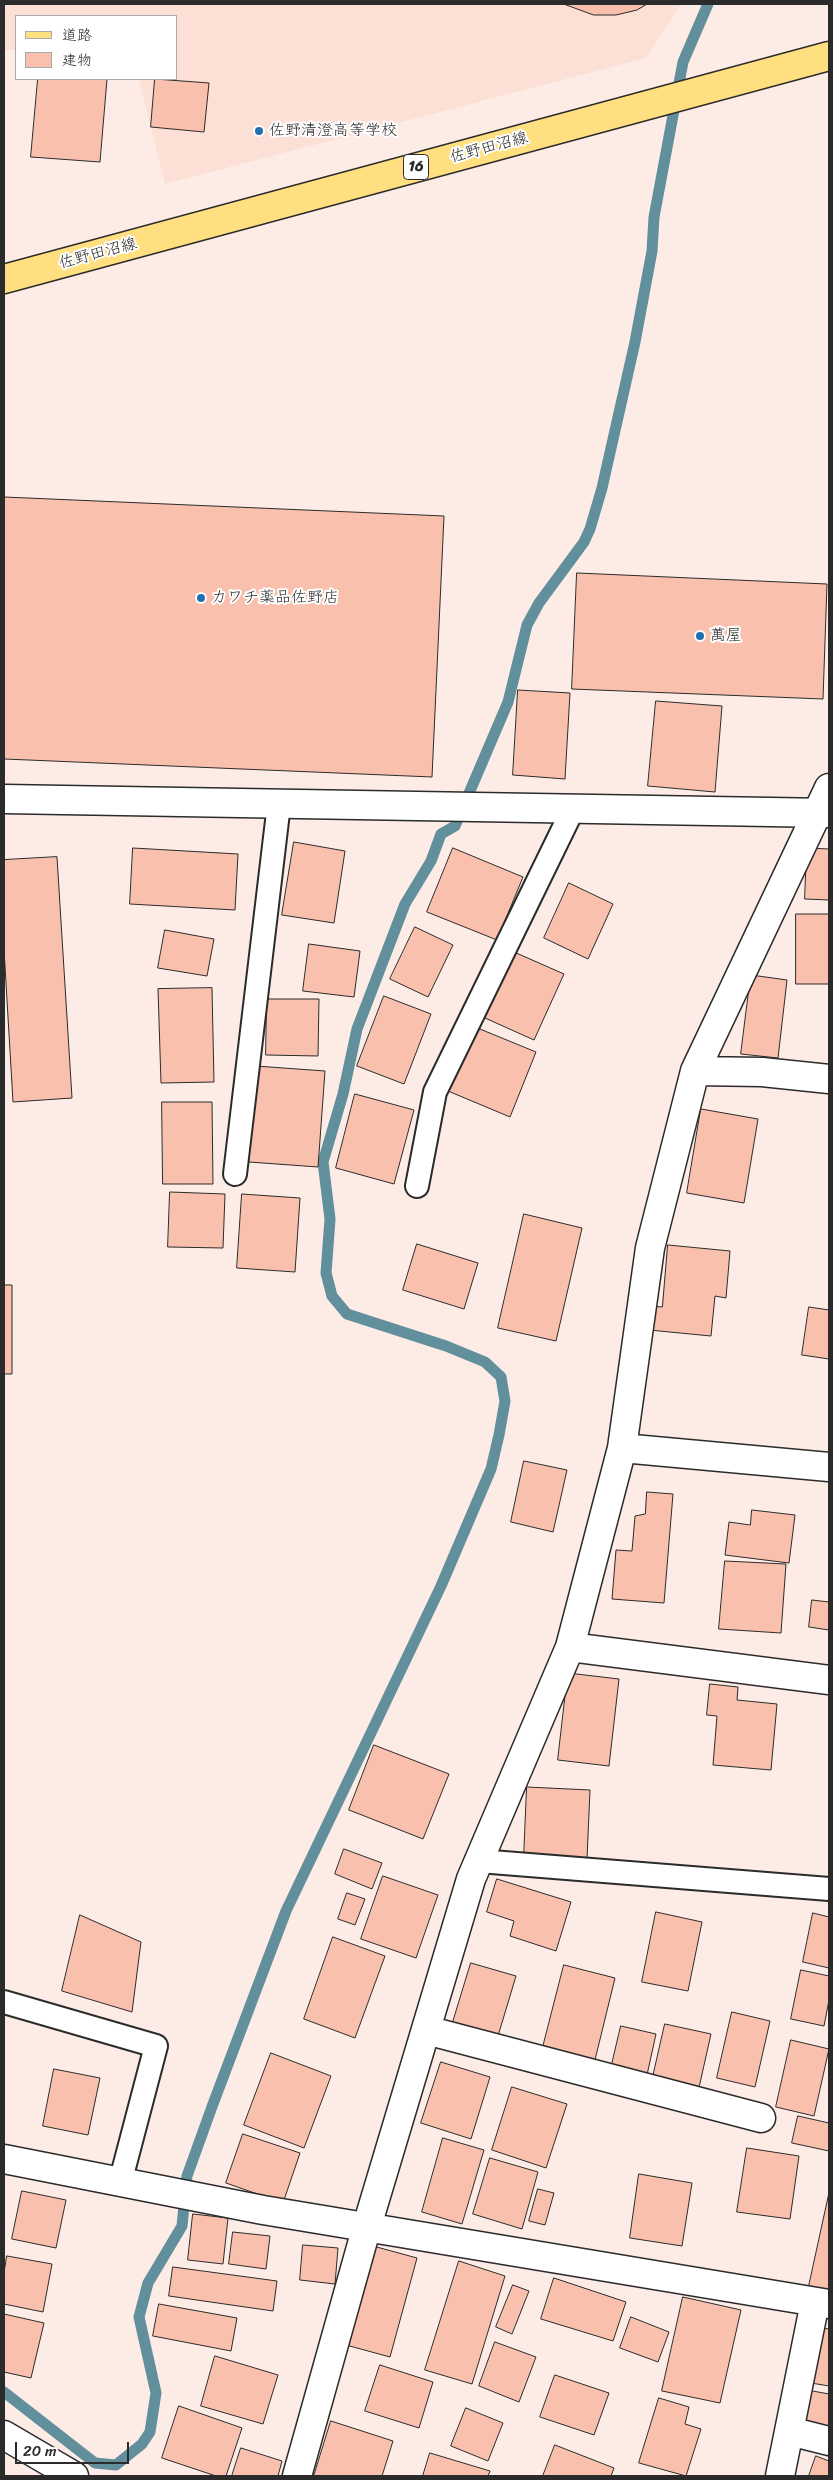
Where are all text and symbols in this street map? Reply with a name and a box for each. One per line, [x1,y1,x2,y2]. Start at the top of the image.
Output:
legend [15,15,178,80]
text: 道路 [62,22,92,48]
text: 建物 [62,47,92,73]
place label: 佐野清澄高等学校 [269,121,397,141]
marker: 佐野清澄高等学校 [253,125,265,137]
street label: 佐野田沼線 [448,128,530,168]
road number: 16 [404,154,428,180]
street label: 佐野田沼線 [57,234,139,274]
place label: カワチ薬品佐野店 [211,588,339,608]
marker: カワチ薬品佐野店 [195,592,207,604]
place label: 萬屋 [710,626,742,646]
marker: 萬屋 [694,630,706,642]
scale bar [18,2432,131,2464]
text: 20 m [23,2438,57,2464]

